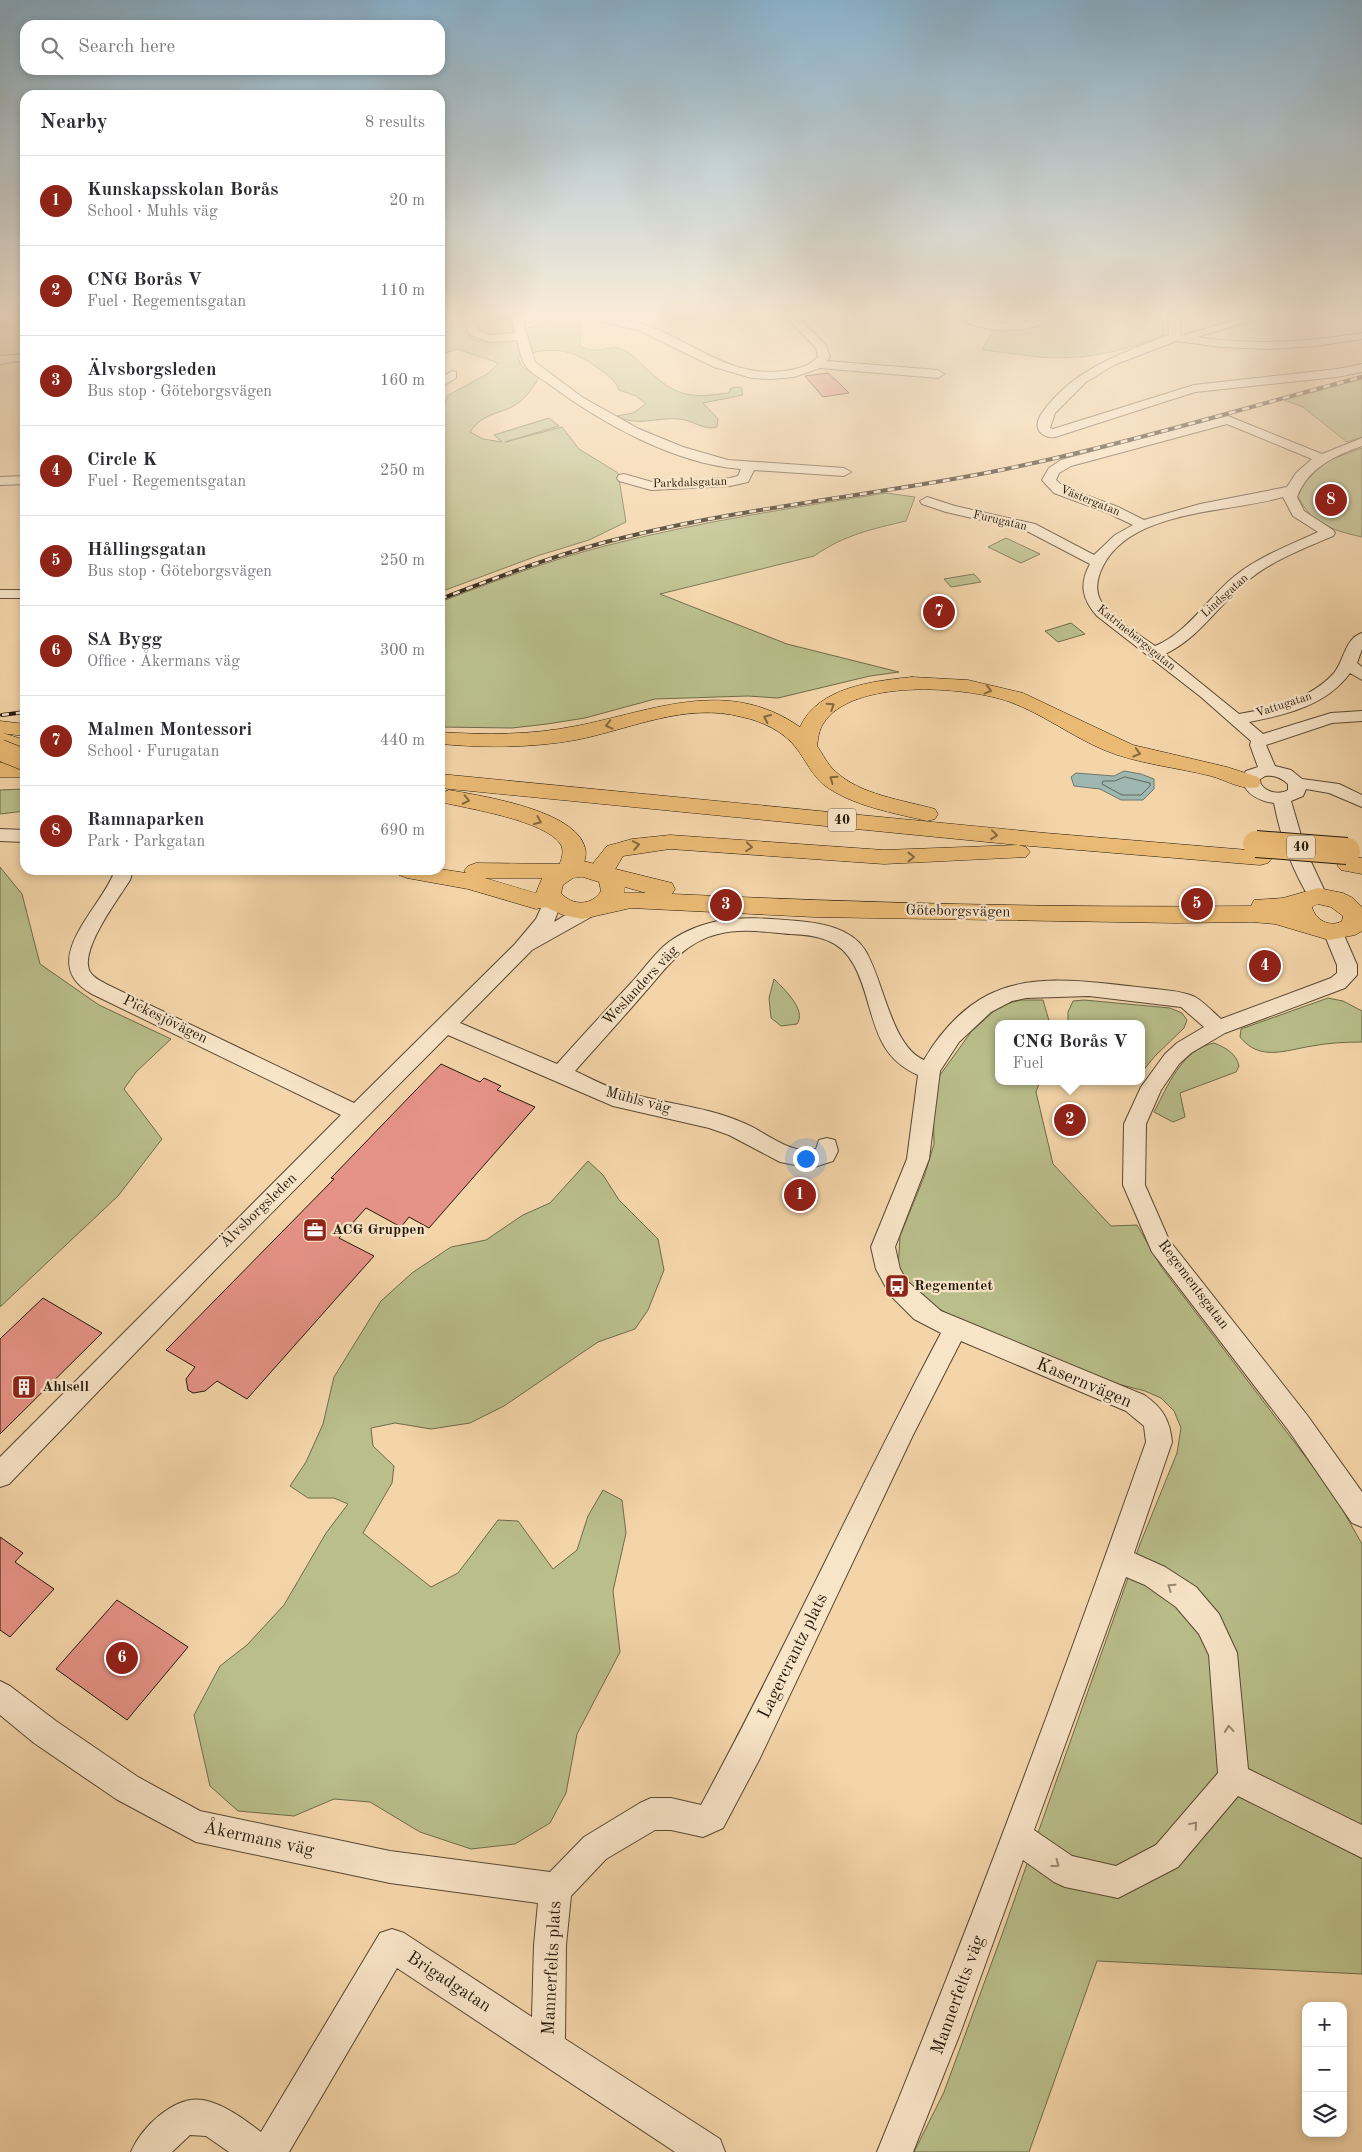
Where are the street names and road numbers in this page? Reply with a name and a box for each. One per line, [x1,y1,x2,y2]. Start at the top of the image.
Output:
street label: Parkdalsgatan [653,476,728,490]
street label: Västergatan [1058,484,1122,519]
street label: Furugatan [972,509,1029,533]
street label: Lindsgatan [1199,572,1251,620]
street label: Katrinebergsgatan [1095,603,1178,673]
street label: Vattugatan [1255,690,1314,720]
road number: 40 [828,808,856,832]
road number: 40 [1287,836,1315,859]
street label: Göteborgsvägen [906,904,1010,920]
street label: Weslanders väg [601,943,681,1029]
street label: Pickesjövägen [120,993,210,1047]
street label: Muhls väg [604,1085,672,1117]
street label: Älvsborgsleden [216,1169,300,1251]
street label: Regementsgatan [1155,1238,1231,1332]
street label: Kasernvägen [1034,1355,1135,1411]
street label: Lagercrantz plats [755,1590,831,1721]
street label: Åkermans väg [202,1814,317,1860]
street label: Mannerfelts plats [539,1900,565,2036]
street label: Mannerfelts väg [928,1933,988,2057]
street label: Brigadgatan [404,1948,494,2016]

